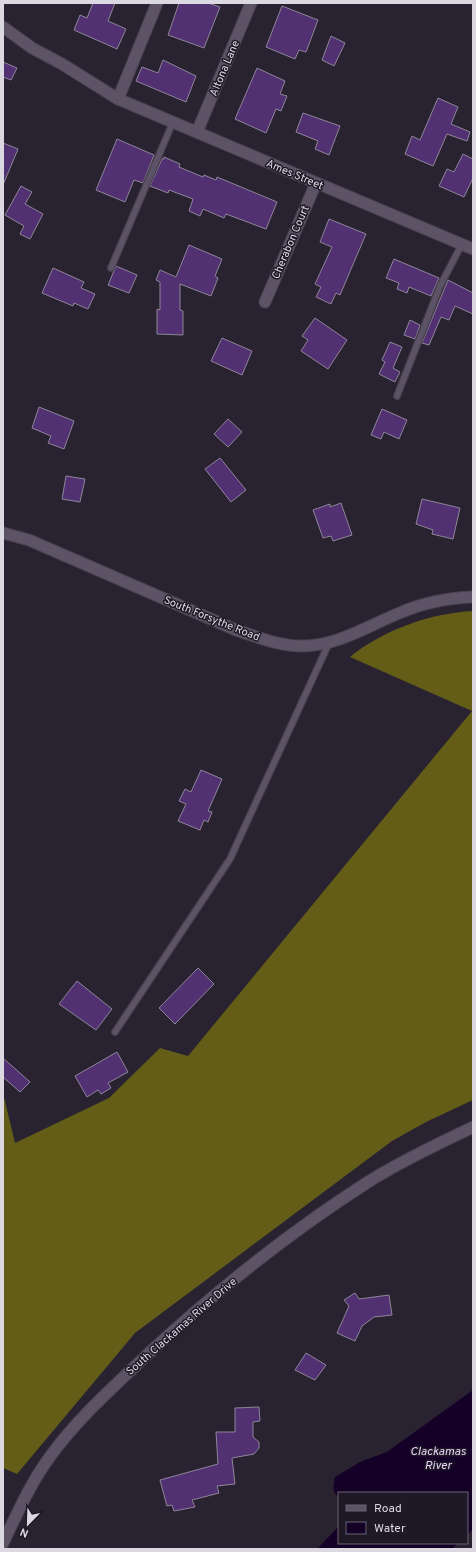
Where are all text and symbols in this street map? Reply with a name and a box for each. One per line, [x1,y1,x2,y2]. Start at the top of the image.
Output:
street label: Altona Lane [207,38,243,98]
street label: Ames Street [264,157,325,193]
street label: Cherabon Court [269,203,313,281]
street label: South Forsythe Road [162,593,262,645]
street label: South Clackamas River Drive [124,1275,240,1379]
water label: Clackamas River [410,1444,466,1474]
legend [338,1492,468,1544]
text: Road [374,1501,402,1517]
north arrow [8,1504,48,1544]
text: Water [374,1521,406,1537]
text: N [18,1524,31,1540]

